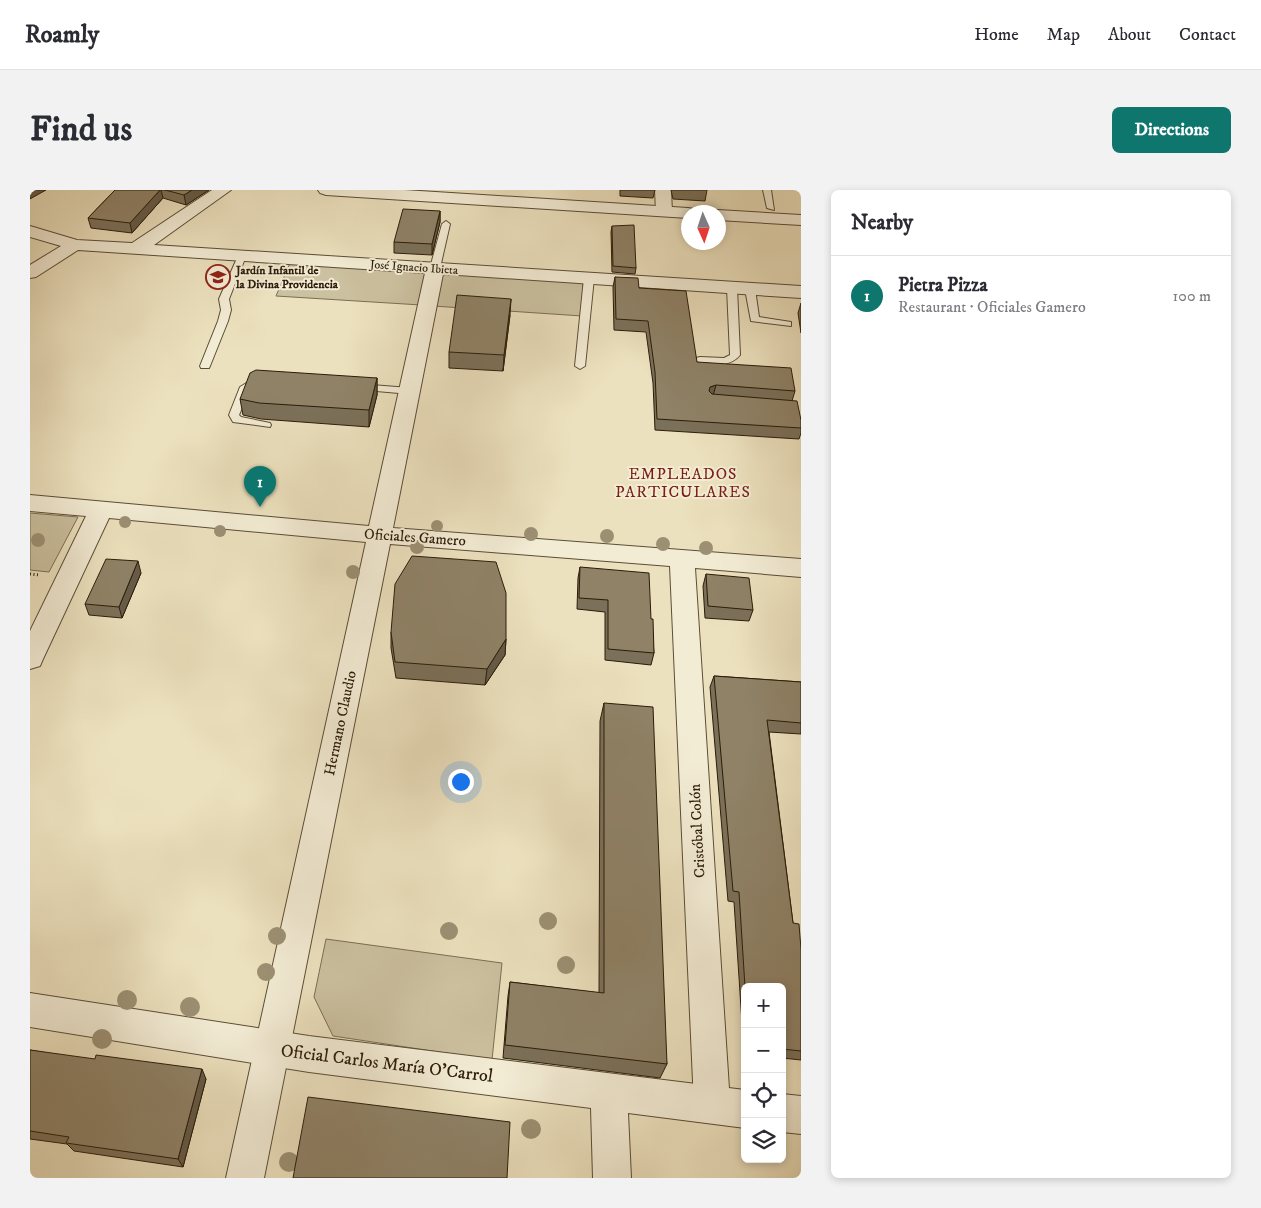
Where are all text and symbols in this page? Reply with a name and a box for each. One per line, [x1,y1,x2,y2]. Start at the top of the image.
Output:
text: Roamly [25,20,99,50]
text: Home [974,24,1019,46]
text: Map [1047,24,1080,46]
text: About [1108,24,1151,46]
text: Contact [1179,24,1236,46]
button: Directions [1112,107,1231,153]
text: Find us [30,108,132,152]
north arrow [681,205,726,250]
text: Nearby [851,210,913,236]
street label: José Ignacio Ibieta [368,257,459,278]
place label: Jardín Infantil de la Divina Providencia [234,263,339,292]
school or university icon: Jardín Infantil de la Divina Providencia [205,264,231,290]
text: Pietra Pizza [898,274,988,297]
text: 1 [864,286,870,306]
text: 100 m [1173,286,1211,306]
text: Restaurant · Oficiales Gamero [898,297,1086,317]
district label: EMPLEADOS PARTICULARES [615,464,751,502]
pin: 1 [244,466,276,507]
street label: Oficiales Gamero [364,524,466,551]
street label: Hermano Claudio [320,669,361,777]
your location [448,769,474,795]
street label: Cristóbal Colón [686,783,709,879]
map controls [741,983,786,1163]
button: + [741,983,786,1028]
button: − [741,1028,786,1073]
street label: Oficial Carlos María O'Carrol [279,1040,495,1088]
button: locate [741,1073,786,1118]
button: layers [741,1118,786,1163]

